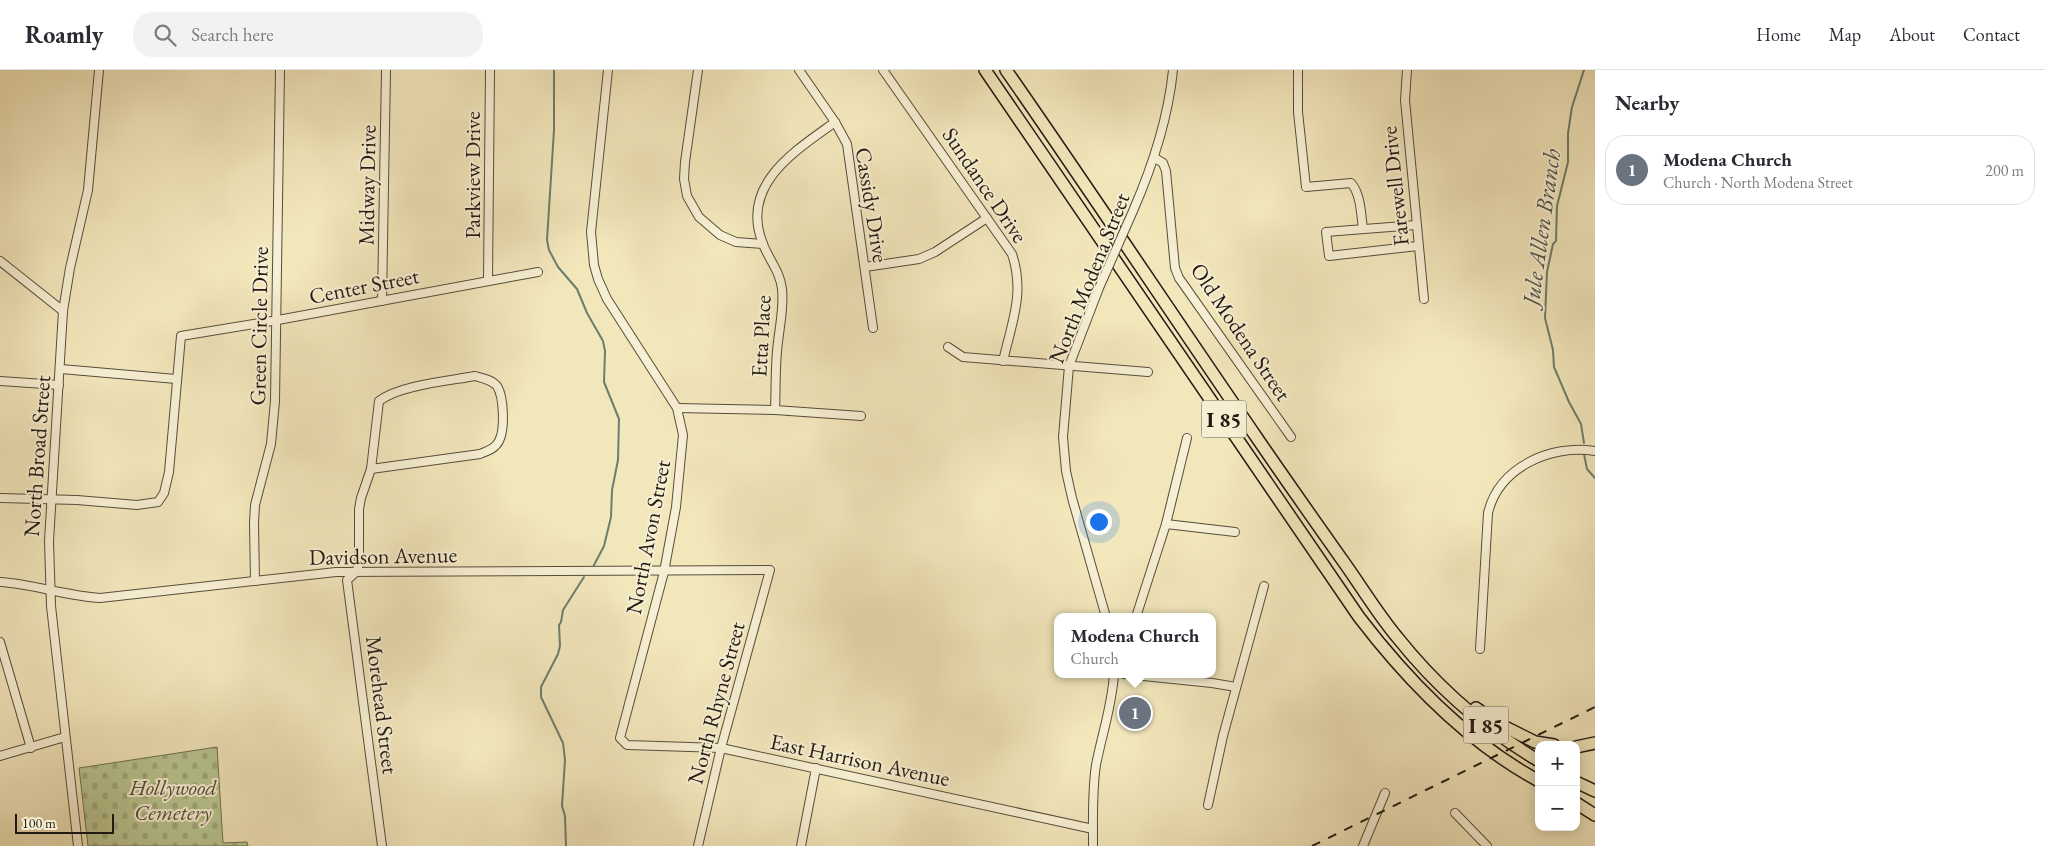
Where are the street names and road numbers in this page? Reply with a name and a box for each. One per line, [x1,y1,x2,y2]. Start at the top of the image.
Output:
street label: Parkview Drive [458,111,487,239]
street label: Sundance Drive [936,122,1035,249]
street label: Midway Drive [351,124,383,246]
street label: Farewell Drive [1374,124,1416,247]
street label: Cassidy Drive [849,145,895,265]
street label: North Modena Street [1042,188,1136,368]
street label: Green Circle Drive [243,246,275,406]
street label: Old Modena Street [1184,257,1298,407]
street label: Center Street [307,261,422,311]
street label: Etta Place [744,294,778,378]
street label: North Broad Street [17,374,57,538]
road number: I 85 [1202,400,1246,438]
street label: North Avon Street [619,457,677,616]
street label: Davidson Avenue [309,540,458,572]
street label: North Rhyne Street [680,619,752,787]
street label: Morehead Street [359,634,405,776]
road number: I 85 [1464,706,1508,744]
street label: East Harrison Avenue [768,727,953,793]

